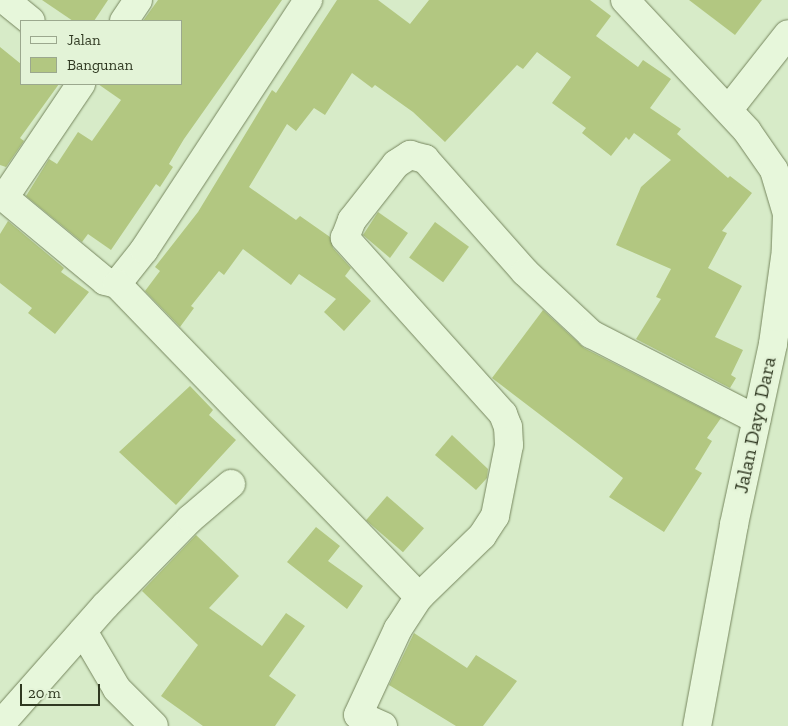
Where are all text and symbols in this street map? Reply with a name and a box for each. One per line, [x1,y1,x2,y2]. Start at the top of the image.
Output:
legend [20,20,182,85]
text: Jalan [67,31,101,49]
text: Bangunan [67,56,133,74]
street label: Jalan Dayo Dara [729,355,781,495]
scale bar [22,674,102,706]
text: 20 m [28,684,61,702]

